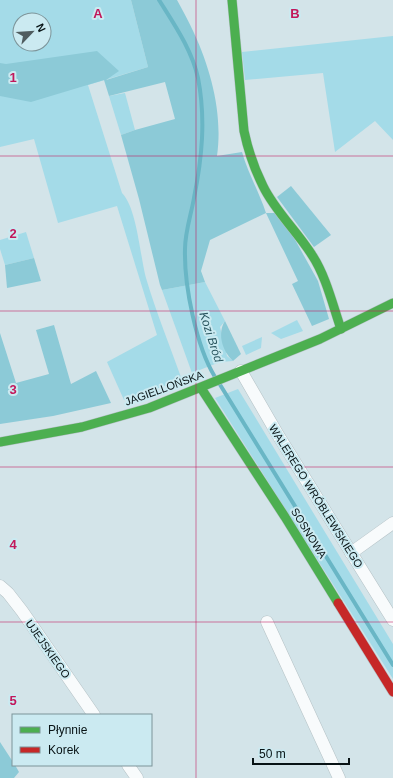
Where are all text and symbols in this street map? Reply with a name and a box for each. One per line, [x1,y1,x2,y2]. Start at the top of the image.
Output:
text: A [93,6,103,21]
text: B [290,6,300,21]
north arrow [12,12,52,52]
text: N [34,22,48,34]
text: 1 [9,70,17,85]
text: 2 [9,226,17,241]
water label: Kozi Bród [196,310,226,364]
street label: JAGIELLOŃSKA [123,368,205,408]
text: 3 [9,382,17,397]
street label: WALEREGO WRÓBLEWSKIEGO [267,422,365,570]
street label: SOSNOWA [289,506,330,561]
text: 4 [9,537,17,552]
street label: UJEJSKIEGO [23,618,73,681]
text: 5 [9,693,17,708]
legend [12,714,152,766]
text: Płynnie [48,723,88,737]
scale bar [253,740,349,766]
text: Korek [48,743,80,757]
text: 50 m [259,747,286,761]

